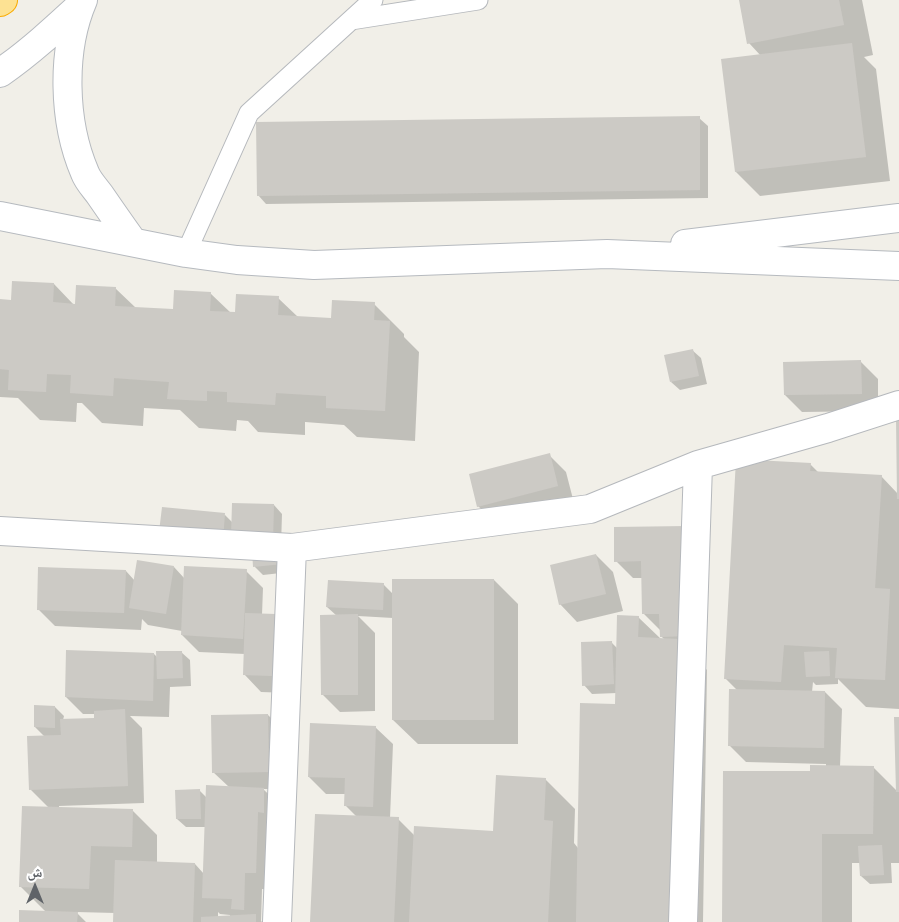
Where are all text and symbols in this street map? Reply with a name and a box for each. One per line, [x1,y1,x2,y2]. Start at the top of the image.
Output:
north arrow [10,862,60,912]
text: ش [28,863,42,880]

